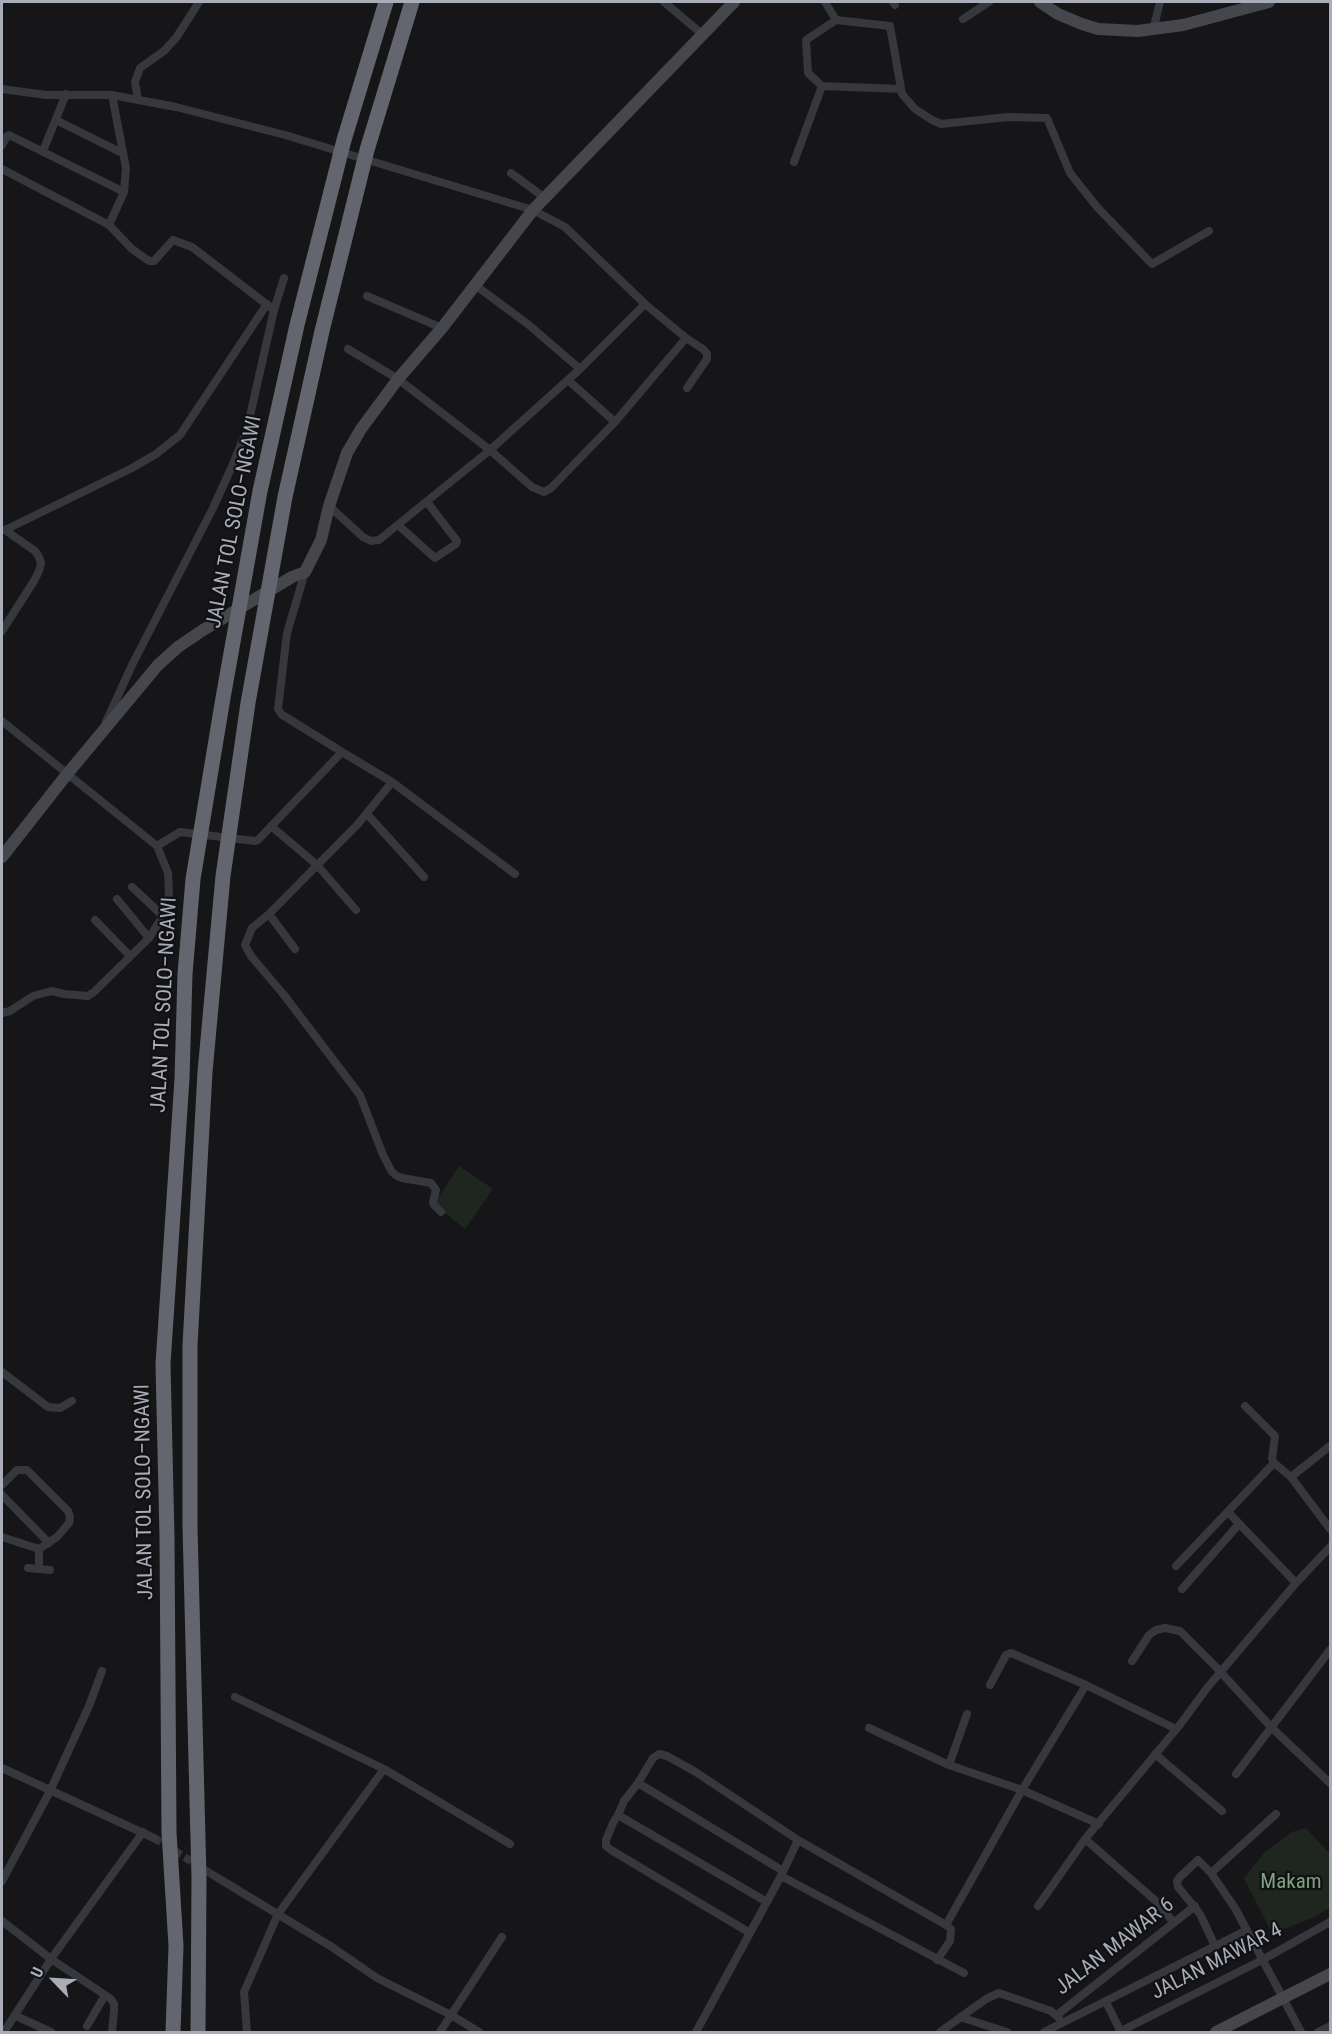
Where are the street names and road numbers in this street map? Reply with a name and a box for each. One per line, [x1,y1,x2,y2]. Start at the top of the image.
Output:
street label: JALAN TOL SOLO–NGAWI [202,414,268,630]
street label: JALAN TOL SOLO–NGAWI [147,897,183,1113]
street label: JALAN TOL SOLO–NGAWI [131,1384,159,1600]
street label: JALAN MAWAR 6 [1051,1893,1179,2001]
street label: JALAN MAWAR 4 [1147,1918,1287,2006]

